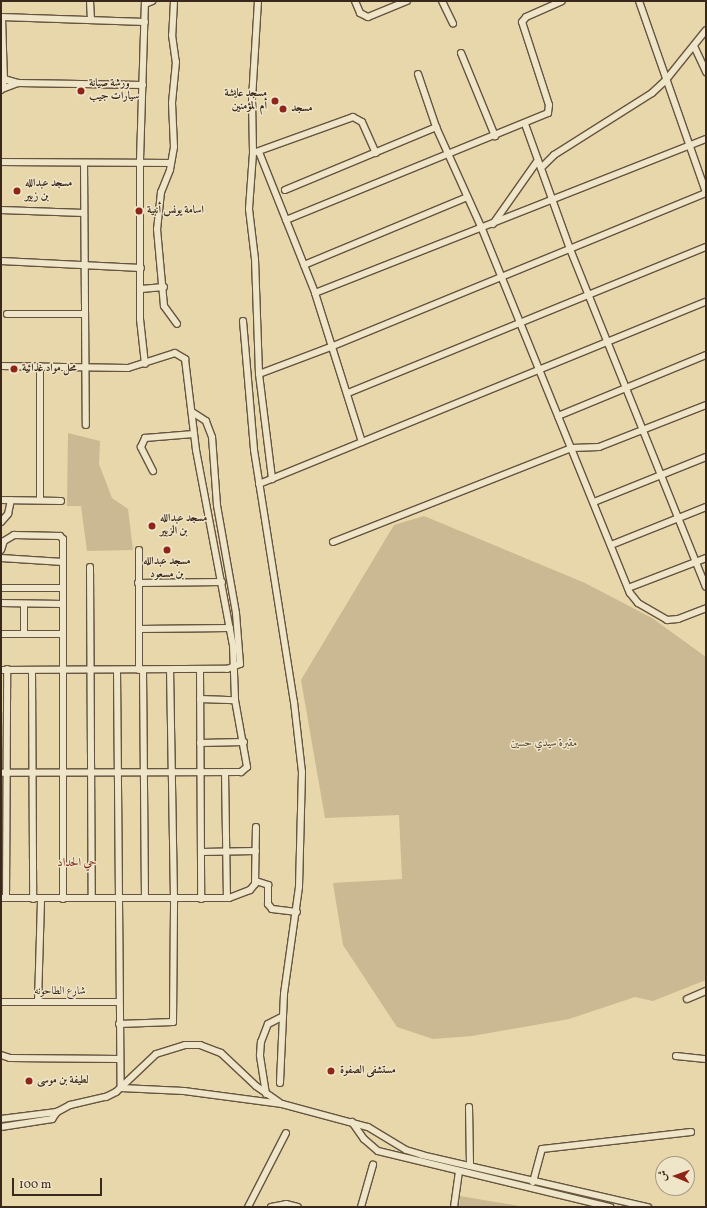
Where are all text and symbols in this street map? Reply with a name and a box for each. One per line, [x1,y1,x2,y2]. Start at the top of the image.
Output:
place label: ورشة صيانة سيارات جيب [89,78,139,104]
marker: ورشة صيانة سيارات جيب [76,86,86,96]
place label: مسجد عايشة أم المؤمنين [224,88,267,114]
marker: مسجد عايشة أم المؤمنين [270,96,280,106]
place label: مسجد [291,102,313,116]
marker: مسجد [278,104,288,114]
place label: مسجد عبدالله بن زبير [25,178,72,204]
marker: مسجد عبدالله بن زبير [12,186,22,196]
place label: اسامة يونس أنبية [147,204,204,218]
marker: اسامة يونس أنبية [134,206,144,216]
place label: محل مواد غذائية [22,362,77,376]
marker: محل مواد غذائية [9,364,19,374]
place label: مسجد عبدالله بن الزبير [160,513,207,539]
marker: مسجد عبدالله بن الزبير [147,521,157,531]
marker: مسجد عبدالله بن مسعود [162,545,172,555]
place label: مسجد عبدالله بن مسعود [143,556,191,582]
park label: مقبرة سيدي حسين [511,737,577,751]
district label: حي الحداد [57,857,97,871]
street label: شارع الطاحونه [34,985,86,999]
place label: مستشفى الصفوة [340,1064,396,1078]
marker: مستشفى الصفوة [325,1065,337,1077]
place label: لطيفة بن موسى [37,1074,89,1088]
marker: لطيفة بن موسى [24,1076,34,1086]
north arrow [655,1156,695,1196]
scale bar [14,1170,104,1196]
text: ش [656,1170,671,1181]
text: 100 m [19,1177,51,1193]

